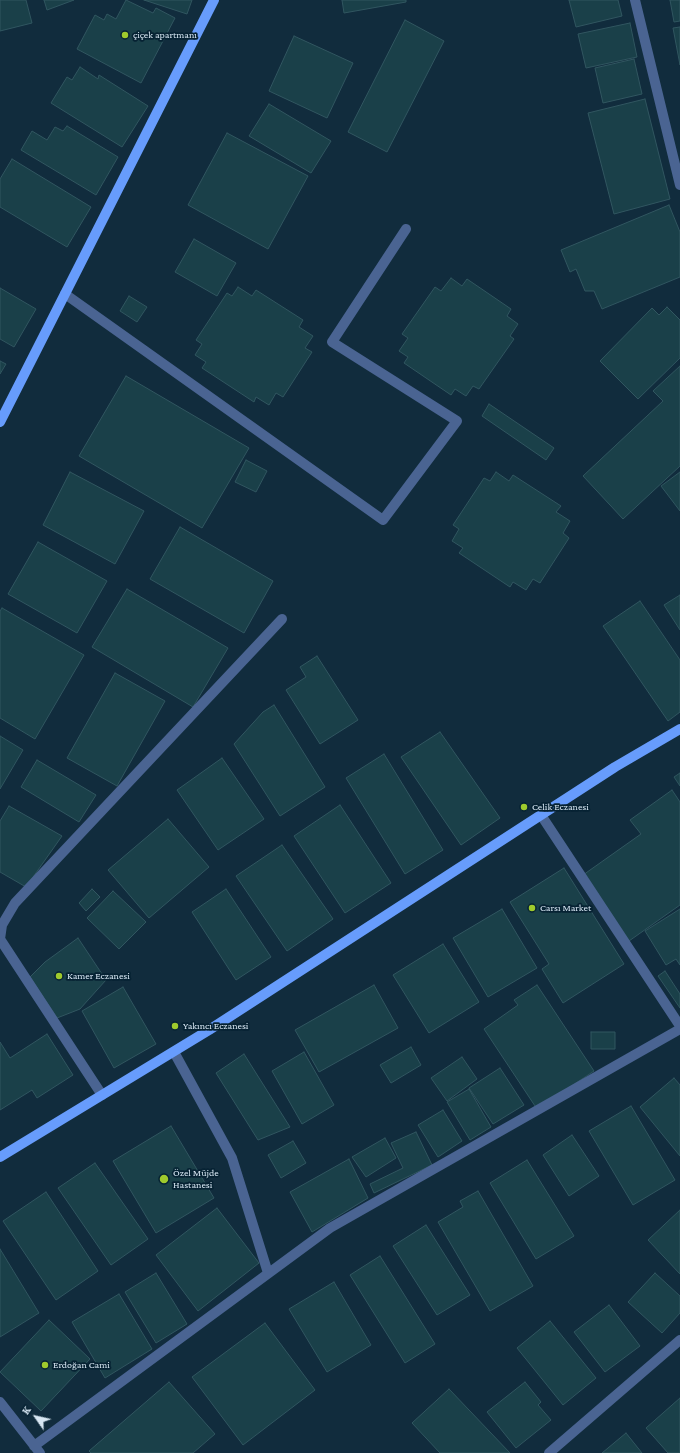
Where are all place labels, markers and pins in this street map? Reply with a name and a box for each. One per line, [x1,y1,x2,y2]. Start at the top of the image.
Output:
place label: çiçek apartmanı [133,29,197,41]
marker: çiçek apartmanı [120,30,130,40]
place label: Celik Eczanesi [532,801,589,813]
marker: Celik Eczanesi [519,802,529,812]
place label: Carsı Market [540,902,591,914]
marker: Carsı Market [527,903,537,913]
place label: Kamer Eczanesi [67,970,130,982]
marker: Kamer Eczanesi [54,971,64,981]
place label: Yakıncı Eczanesi [183,1020,248,1032]
marker: Yakıncı Eczanesi [170,1021,180,1031]
place label: Özel Müjde Hastanesi [173,1167,219,1190]
marker: Özel Müjde Hastanesi [158,1173,170,1185]
place label: Erdoğan Cami [53,1359,110,1371]
marker: Erdoğan Cami [40,1360,50,1370]

